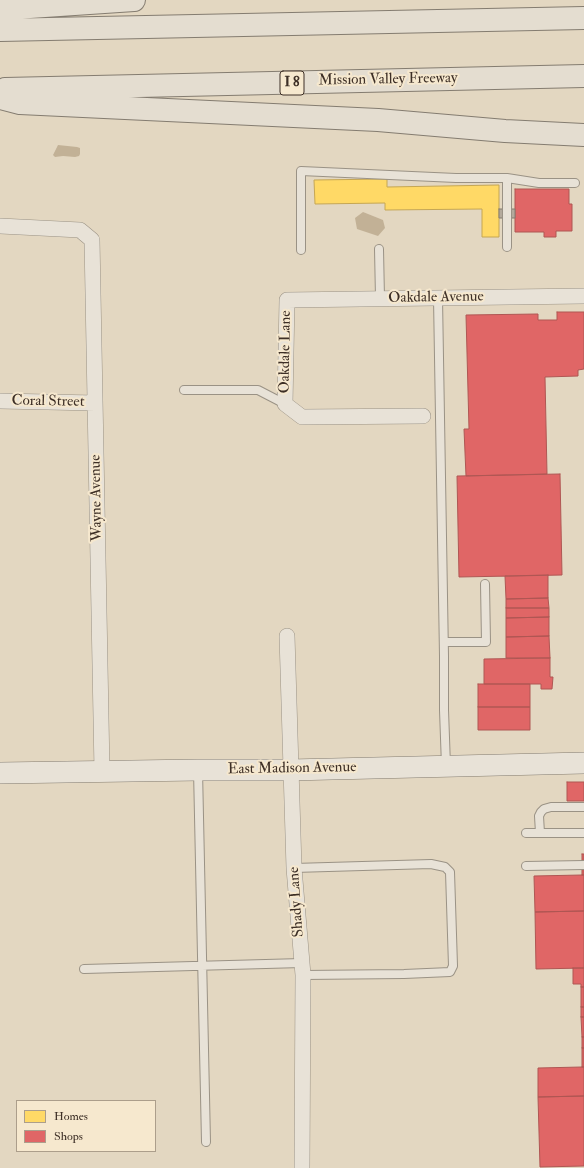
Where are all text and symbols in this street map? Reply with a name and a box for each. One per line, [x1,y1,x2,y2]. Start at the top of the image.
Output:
street label: Mission Valley Freeway [318,70,458,90]
road number: I 8 [280,71,304,95]
street label: Oakdale Avenue [388,288,484,308]
street label: Oakdale Lane [276,310,296,394]
street label: Coral Street [11,392,85,412]
street label: Wayne Avenue [87,454,107,542]
street label: East Madison Avenue [227,759,357,779]
street label: Shady Lane [286,866,308,938]
legend [16,1100,156,1152]
text: Homes [54,1109,88,1124]
text: Shops [54,1129,83,1144]

